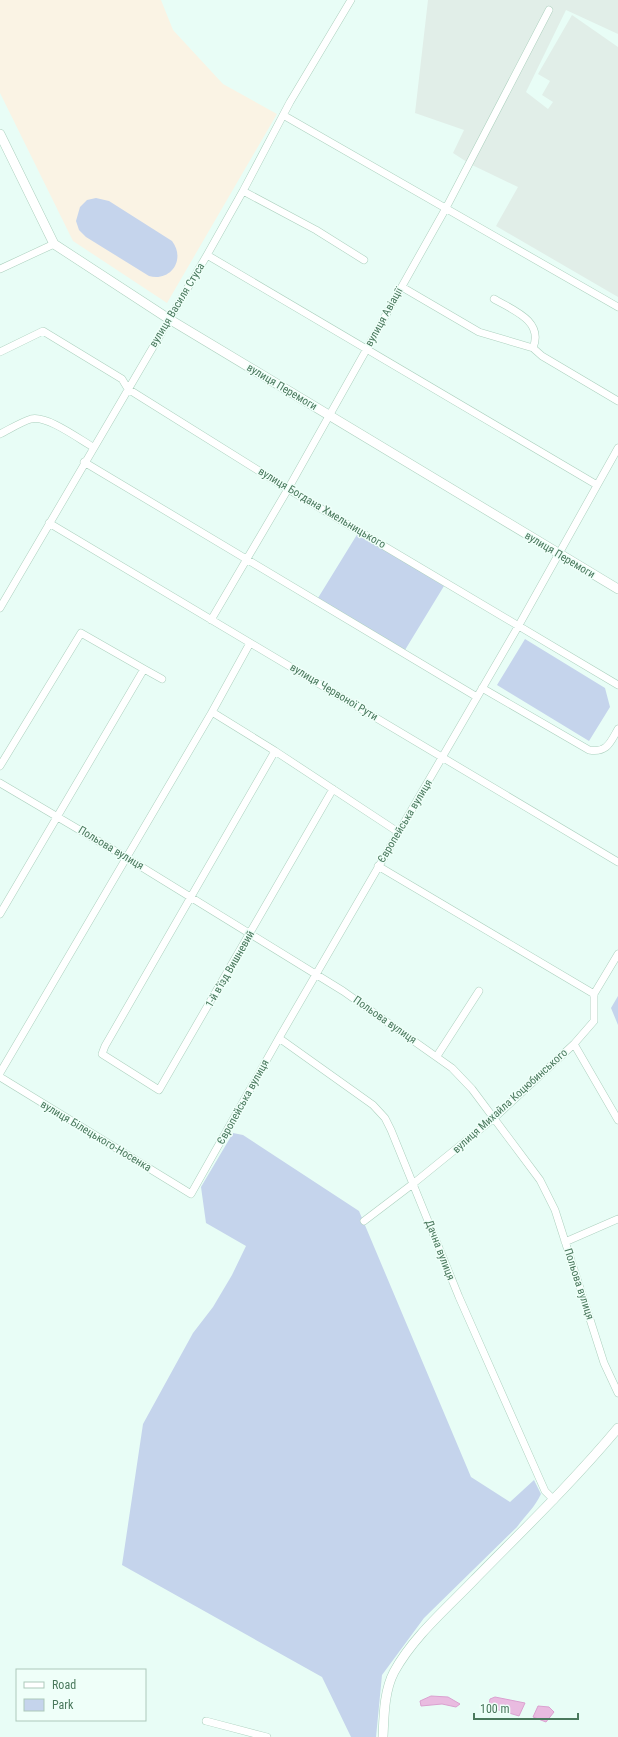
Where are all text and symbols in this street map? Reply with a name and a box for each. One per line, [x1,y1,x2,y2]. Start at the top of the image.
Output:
street label: вулиця Василя Стуса [147,261,207,349]
street label: вулиця Авіації [362,284,406,349]
street label: вулиця Перемоги [245,361,319,413]
street label: вулиця Богдана Хмельницького [256,465,388,551]
street label: вулиця Перемоги [523,529,597,581]
street label: вулиця Червоної Рути [288,661,380,723]
street label: Європейська вулиця [375,777,435,865]
street label: Польова вулиця [76,823,146,873]
street label: 1-й в'їзд Вишневий [203,928,257,1010]
street label: Польова вулиця [351,993,419,1047]
street label: вулиця Михайла Коцюбинського [450,1046,570,1156]
street label: Європейська вулиця [214,1057,272,1147]
street label: вулиця Білецького-Носенка [38,1098,154,1174]
street label: Дачна вулиця [423,1218,457,1282]
street label: Польова вулиця [561,1247,597,1321]
legend [16,1669,146,1721]
text: Road [52,1678,76,1692]
scale bar [474,1695,578,1721]
text: Park [52,1698,74,1712]
text: 100 m [480,1702,510,1716]

